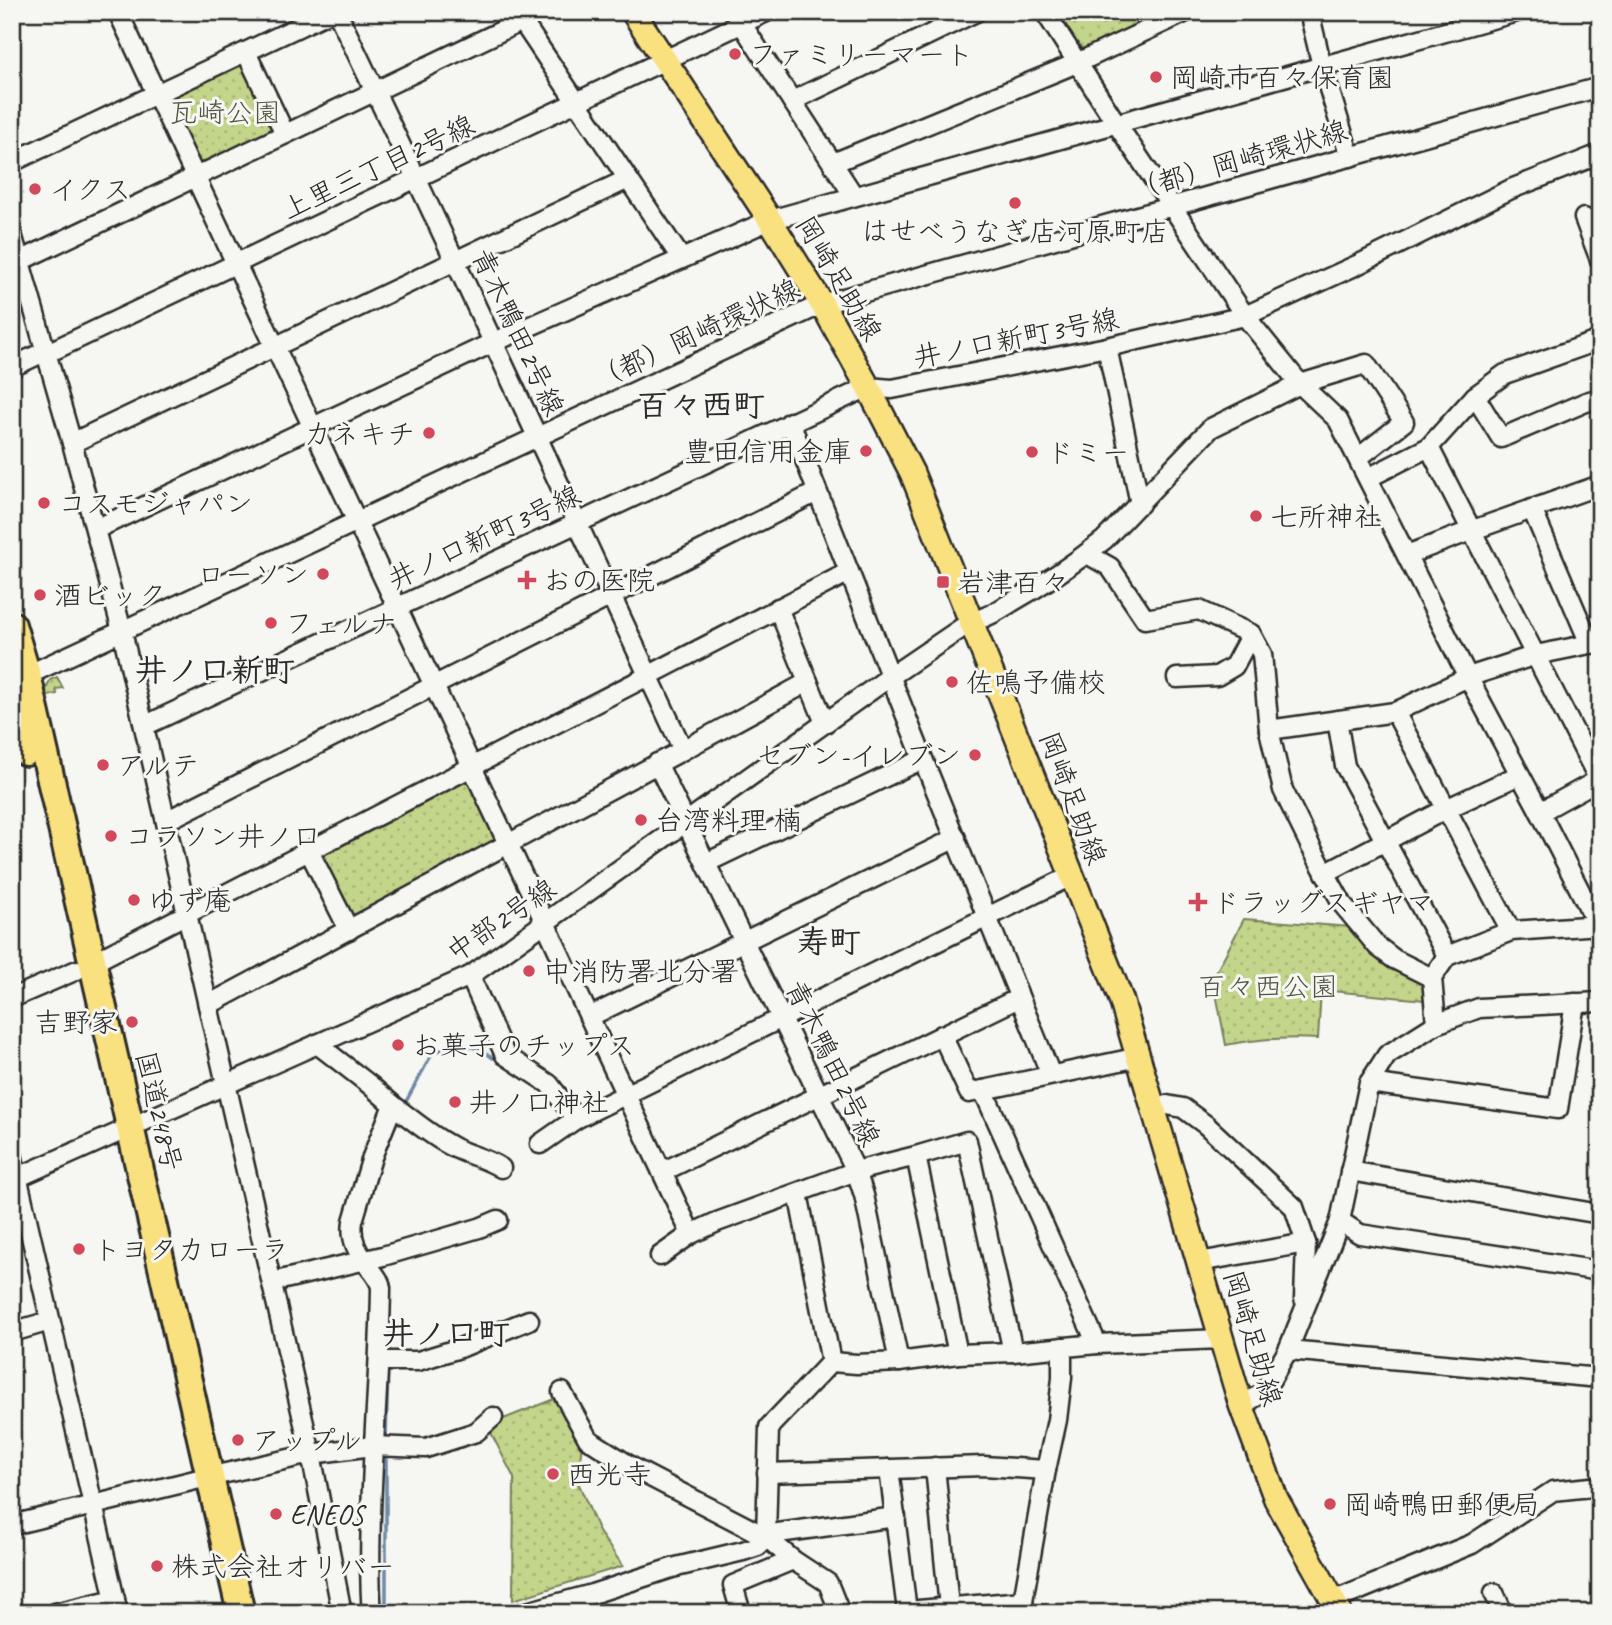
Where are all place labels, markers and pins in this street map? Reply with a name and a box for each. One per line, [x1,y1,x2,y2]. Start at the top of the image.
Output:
place label: ファミリーマート [749,37,974,72]
marker: ファミリーマート [727,46,743,62]
place label: 岡崎市百々保育園 [1170,60,1394,95]
marker: 岡崎市百々保育園 [1148,69,1164,85]
place label: イクス [49,172,131,207]
marker: イクス [27,181,43,197]
marker: はせべうなぎ店河原町店 [1007,195,1023,211]
place label: はせべうなぎ店河原町店 [861,214,1169,249]
place label: カネキチ [304,416,415,451]
marker: カネキチ [421,425,437,441]
place label: 豊田信用金庫 [684,434,852,469]
place label: ドミー [1046,435,1129,470]
marker: 豊田信用金庫 [858,443,874,459]
marker: ドミー [1024,444,1040,460]
place label: コスモジャパン [58,486,253,521]
marker: コスモジャパン [36,495,52,511]
place label: 七所神社 [1270,499,1382,534]
marker: 七所神社 [1248,508,1264,524]
place label: ローソン [197,557,309,592]
place label: おの医院 [543,563,655,598]
place label: 岩津百々 [957,565,1069,600]
marker: ローソン [315,566,331,582]
marker: おの医院 [517,570,537,590]
marker: 岩津百々 [935,574,951,590]
place label: 酒ビック [54,578,166,613]
marker: 酒ビック [32,587,48,603]
place label: フェルナ [285,606,397,641]
marker: フェルナ [263,615,279,631]
place label: 佐鳴予備校 [966,665,1106,700]
marker: 佐鳴予備校 [944,674,960,690]
place label: セブン-イレブン [756,738,961,773]
marker: セブン-イレブン [967,747,983,763]
place label: アルテ [117,748,199,783]
marker: アルテ [95,757,111,773]
place label: 台湾料理 楠 [655,803,802,838]
marker: 台湾料理 楠 [633,812,649,828]
place label: コラソン井ノ口 [125,819,321,854]
marker: コラソン井ノ口 [103,828,119,844]
place label: ゆず庵 [148,883,232,918]
place label: ドラッグスギヤマ [1212,885,1434,920]
marker: ゆず庵 [126,892,142,908]
marker: ドラッグスギヤマ [1190,894,1206,910]
place label: 中消防署北分署 [543,954,739,989]
marker: 中消防署北分署 [521,963,537,979]
place label: 吉野家 [34,1005,118,1040]
marker: 吉野家 [124,1014,140,1030]
place label: お菓子のチップス [412,1028,635,1063]
marker: お菓子のチップス [390,1037,406,1053]
place label: 井ノ口神社 [469,1085,609,1120]
marker: 井ノ口神社 [447,1094,463,1110]
place label: トヨタカローラ [93,1232,289,1267]
marker: トヨタカローラ [71,1241,87,1257]
place label: アップル [252,1423,362,1458]
marker: アップル [230,1432,246,1448]
place label: 西光寺 [567,1457,651,1492]
marker: 西光寺 [545,1466,561,1482]
place label: 岡崎鴨田郵便局 [1344,1487,1540,1522]
marker: 岡崎鴨田郵便局 [1322,1496,1338,1512]
place label: ENEOS [290,1497,367,1532]
marker: ENEOS [268,1506,284,1522]
place label: 株式会社オリバー [171,1549,395,1584]
marker: 株式会社オリバー [149,1558,165,1574]

